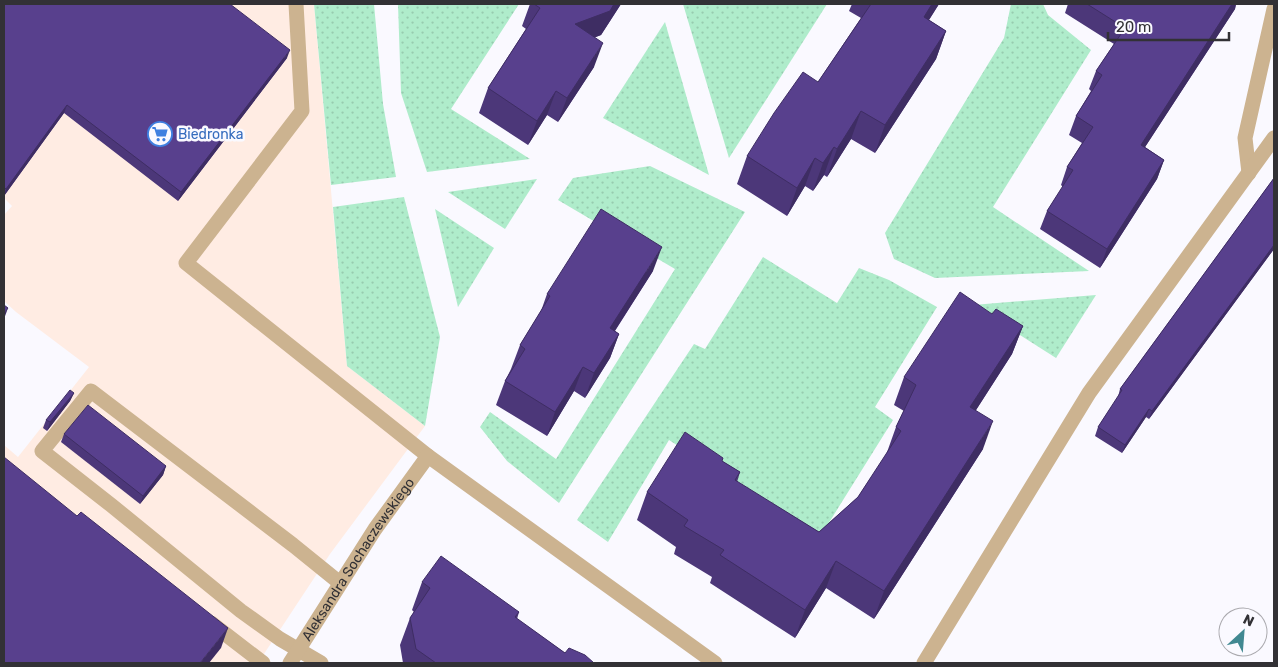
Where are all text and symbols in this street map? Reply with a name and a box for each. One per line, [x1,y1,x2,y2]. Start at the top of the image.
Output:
scale bar [1108,10,1229,42]
text: 20 m [1116,18,1151,36]
supermarket icon: Biedronka [147,121,173,147]
place label: Biedronka [178,126,243,143]
street label: Aleksandra Sochaczewskiego [298,475,418,644]
north arrow [1218,607,1268,657]
text: N [1240,611,1257,631]

